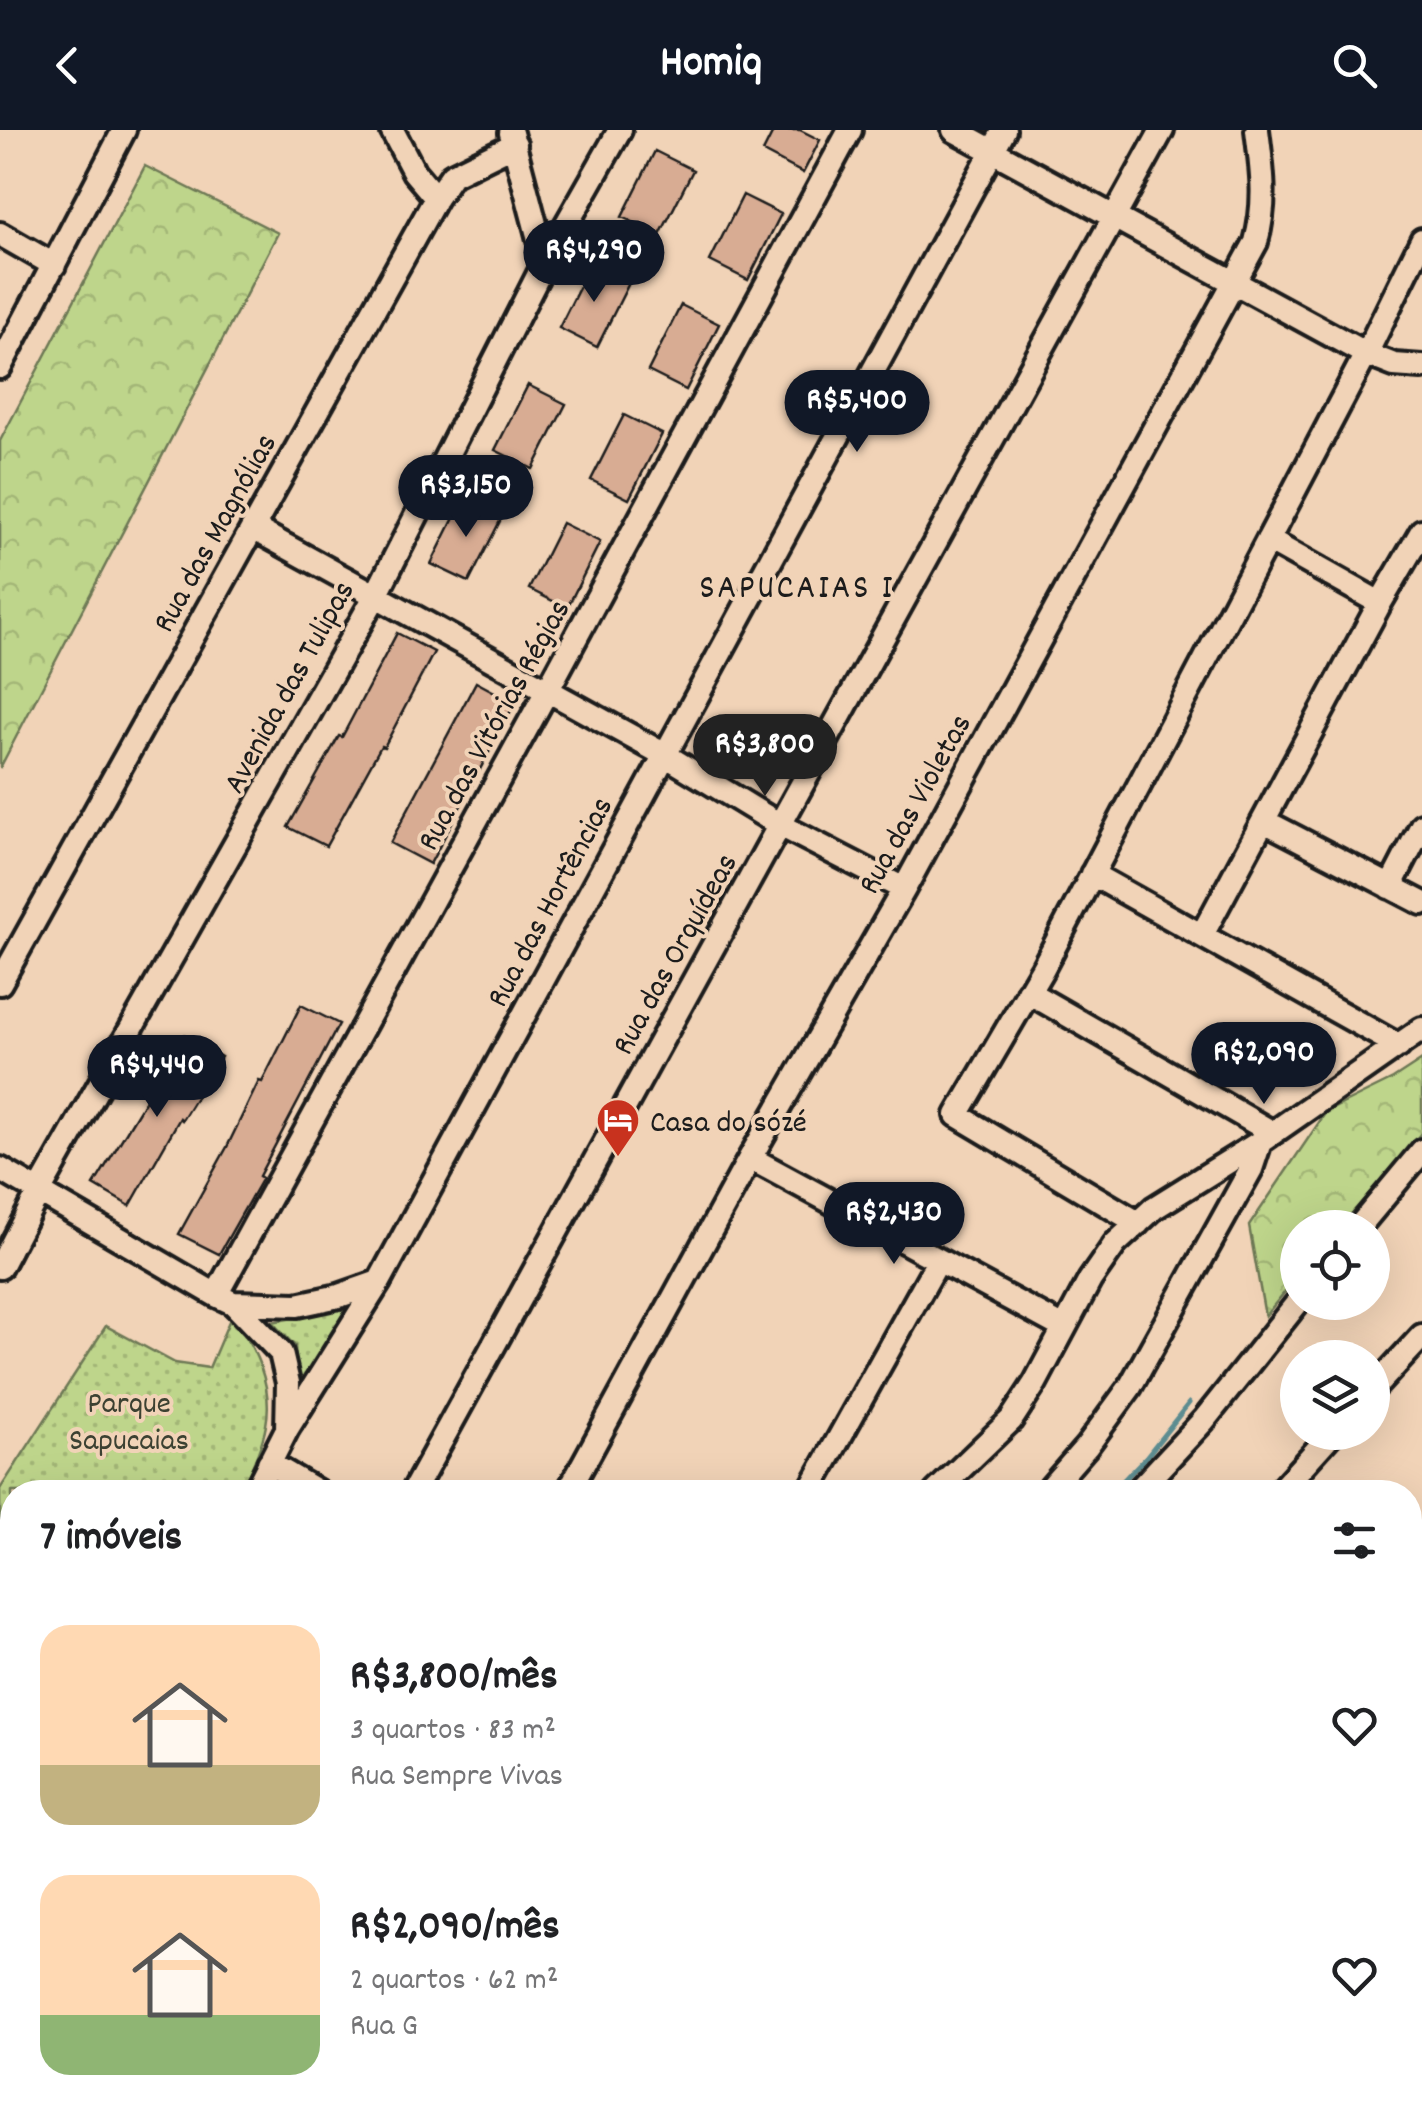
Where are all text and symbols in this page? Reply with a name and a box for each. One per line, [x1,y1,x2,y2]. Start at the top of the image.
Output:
text: Homiq [660,33,762,97]
icon: back [40,38,95,93]
icon: search [1327,38,1382,93]
pin: R$4,290 [502,220,686,305]
text: R$4,290 [545,229,643,275]
pin: R$5,400 [765,370,949,455]
text: R$5,400 [807,379,907,425]
street label: Rua das Magnólias [144,427,291,642]
pin: R$3,150 [374,455,558,540]
text: R$3,150 [420,464,512,510]
district label: SAPUCAIAS I [699,565,895,615]
street label: Avenida das Tulipas [214,574,369,803]
street label: Rua das Vitórias Régias [408,592,585,860]
street label: Rua das Violetas [849,707,986,904]
pin: R$3,800 [673,714,857,799]
text: R$3,800 [715,723,815,769]
street label: Rua das Hortências [478,790,627,1017]
street label: Rua das Orquídeas [603,846,752,1065]
pin: R$2,090 [1172,1022,1356,1107]
text: R$2,090 [1213,1031,1315,1077]
pin: R$4,440 [65,1035,249,1120]
text: R$4,440 [109,1044,205,1090]
hotel icon: Casa do sózé [595,1097,641,1158]
place label: Casa do sózé [650,1102,807,1148]
pin: R$2,430 [802,1182,986,1267]
text: R$2,430 [846,1191,942,1237]
map controls [1280,1210,1390,1450]
button: locate [1280,1210,1390,1320]
button: layers [1280,1340,1390,1450]
park label: Parque Sapucaias [69,1383,189,1466]
text: 7 imóveis [40,1510,182,1570]
icon: filters [1327,1513,1382,1568]
text: R$3,800/mês [350,1649,558,1709]
icon: home [120,1665,240,1785]
icon: heart [1327,1698,1382,1753]
text: 3 quartos · 83 m² [350,1709,556,1755]
text: Rua Sempre Vivas [350,1755,563,1801]
text: R$2,090/mês [350,1899,560,1959]
icon: home [120,1915,240,2035]
icon: heart [1327,1948,1382,2003]
text: 2 quartos · 62 m² [350,1959,558,2005]
text: Rua G [350,2005,418,2051]

